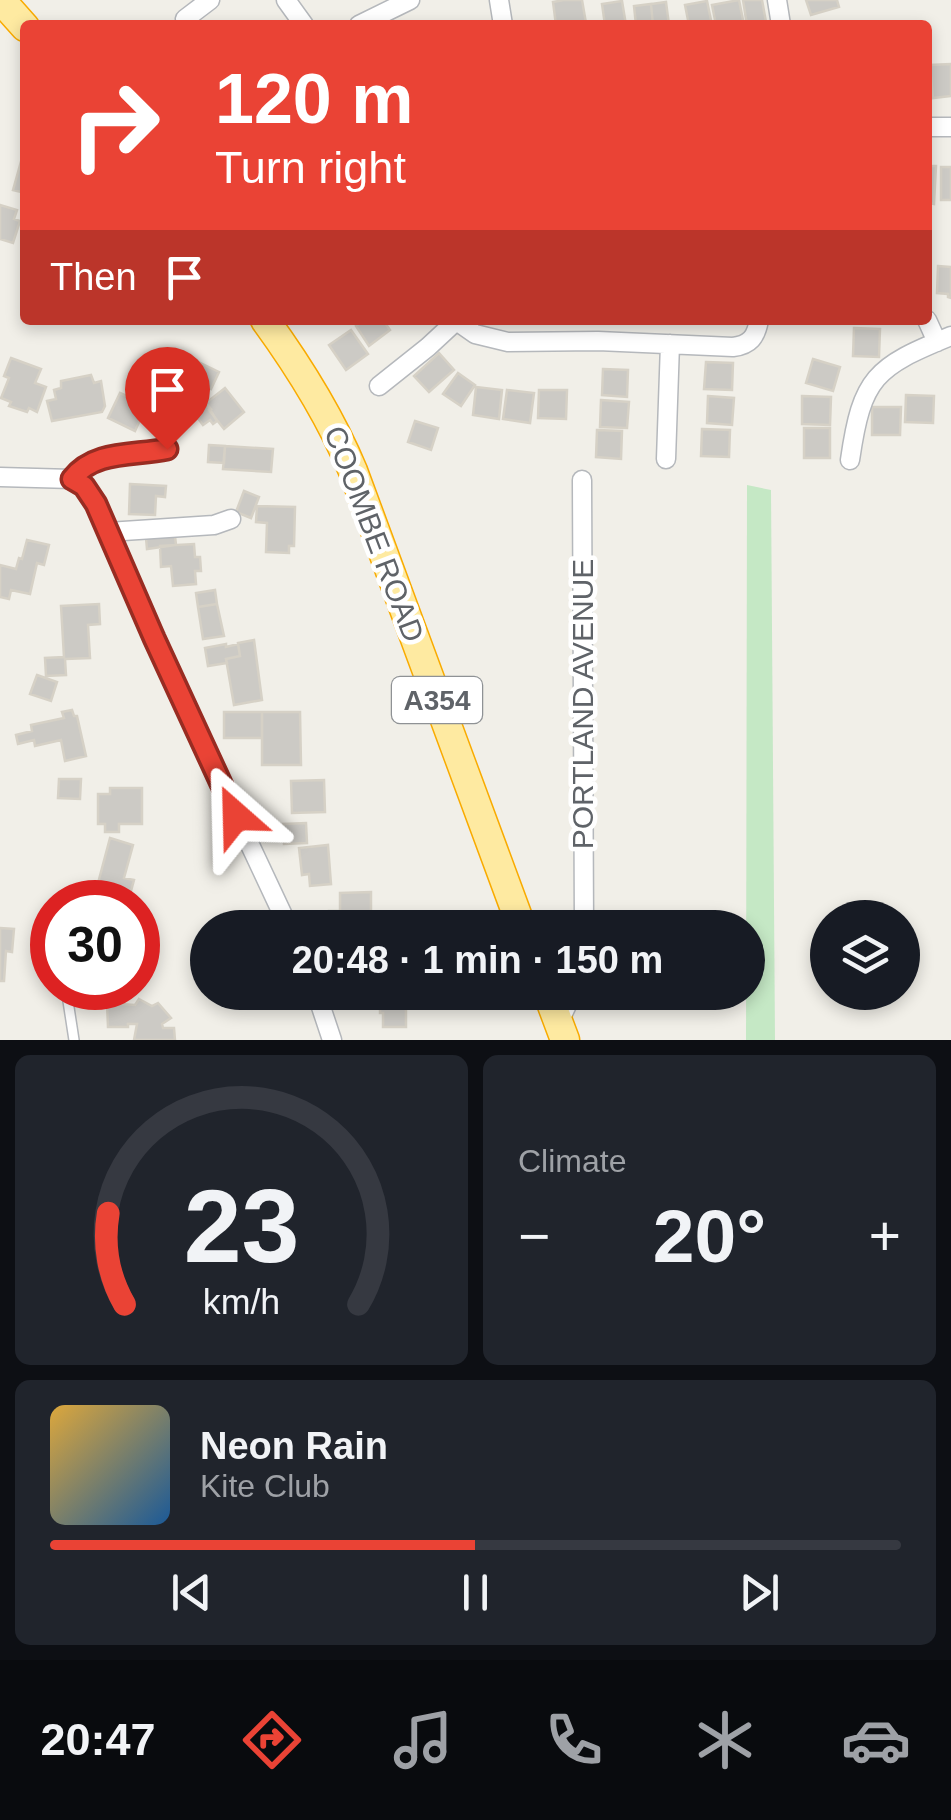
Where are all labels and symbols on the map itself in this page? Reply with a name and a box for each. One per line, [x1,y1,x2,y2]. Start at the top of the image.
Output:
pin [125,347,210,450]
street label: COOMBE ROAD [318,421,431,646]
street label: PORTLAND AVENUE [566,559,599,849]
road number: A354 [392,677,482,723]
position arrow [184,764,288,868]
speed limit sign: 30 [30,880,160,1010]

